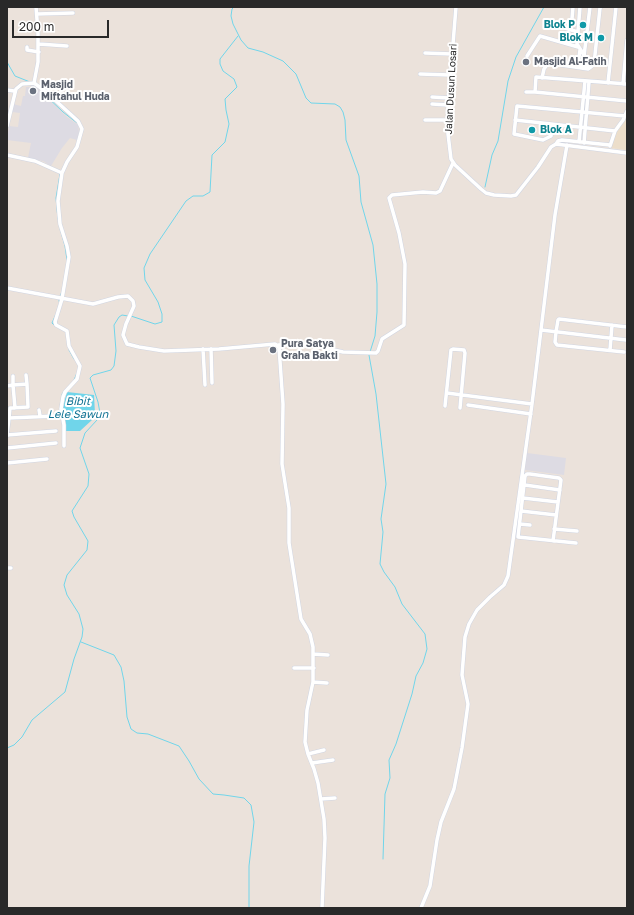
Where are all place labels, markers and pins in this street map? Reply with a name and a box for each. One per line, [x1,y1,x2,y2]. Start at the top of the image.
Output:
place label: Blok P [544,19,575,31]
marker: Blok P [578,20,588,30]
place label: Blok M [559,32,593,44]
marker: Blok M [596,33,606,43]
place label: Masjid Al-Fatih [534,56,607,68]
marker: Masjid Al-Fatih [521,57,531,67]
place label: Masjid Miftahul Huda [41,79,110,102]
marker: Masjid Miftahul Huda [28,86,38,96]
place label: Blok A [540,124,572,136]
marker: Blok A [527,125,537,135]
place label: Pura Satya Graha Bakti [281,338,338,362]
marker: Pura Satya Graha Bakti [268,345,278,355]

